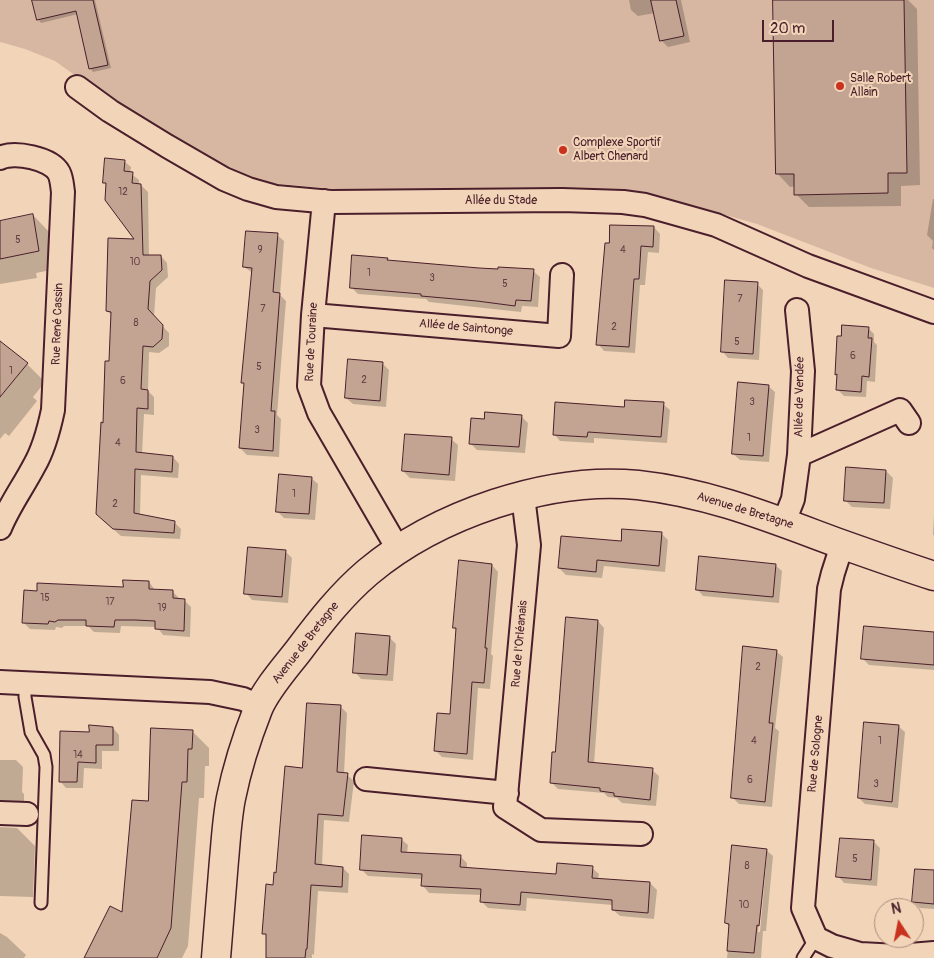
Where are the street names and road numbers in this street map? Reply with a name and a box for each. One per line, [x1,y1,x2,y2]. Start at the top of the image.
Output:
street label: Allée du Stade [465,194,537,208]
street label: Rue René Cassin [49,283,67,365]
street label: Rue de Touraine [303,302,321,382]
street label: Allée de Saintonge [419,317,513,339]
street label: Allée de Vendée [792,357,808,437]
street label: Avenue de Bretagne [695,490,795,532]
street label: Avenue de Bretagne [270,599,342,687]
street label: Rue de l'Orléanais [509,600,531,688]
street label: Rue de Sologne [805,715,827,793]

